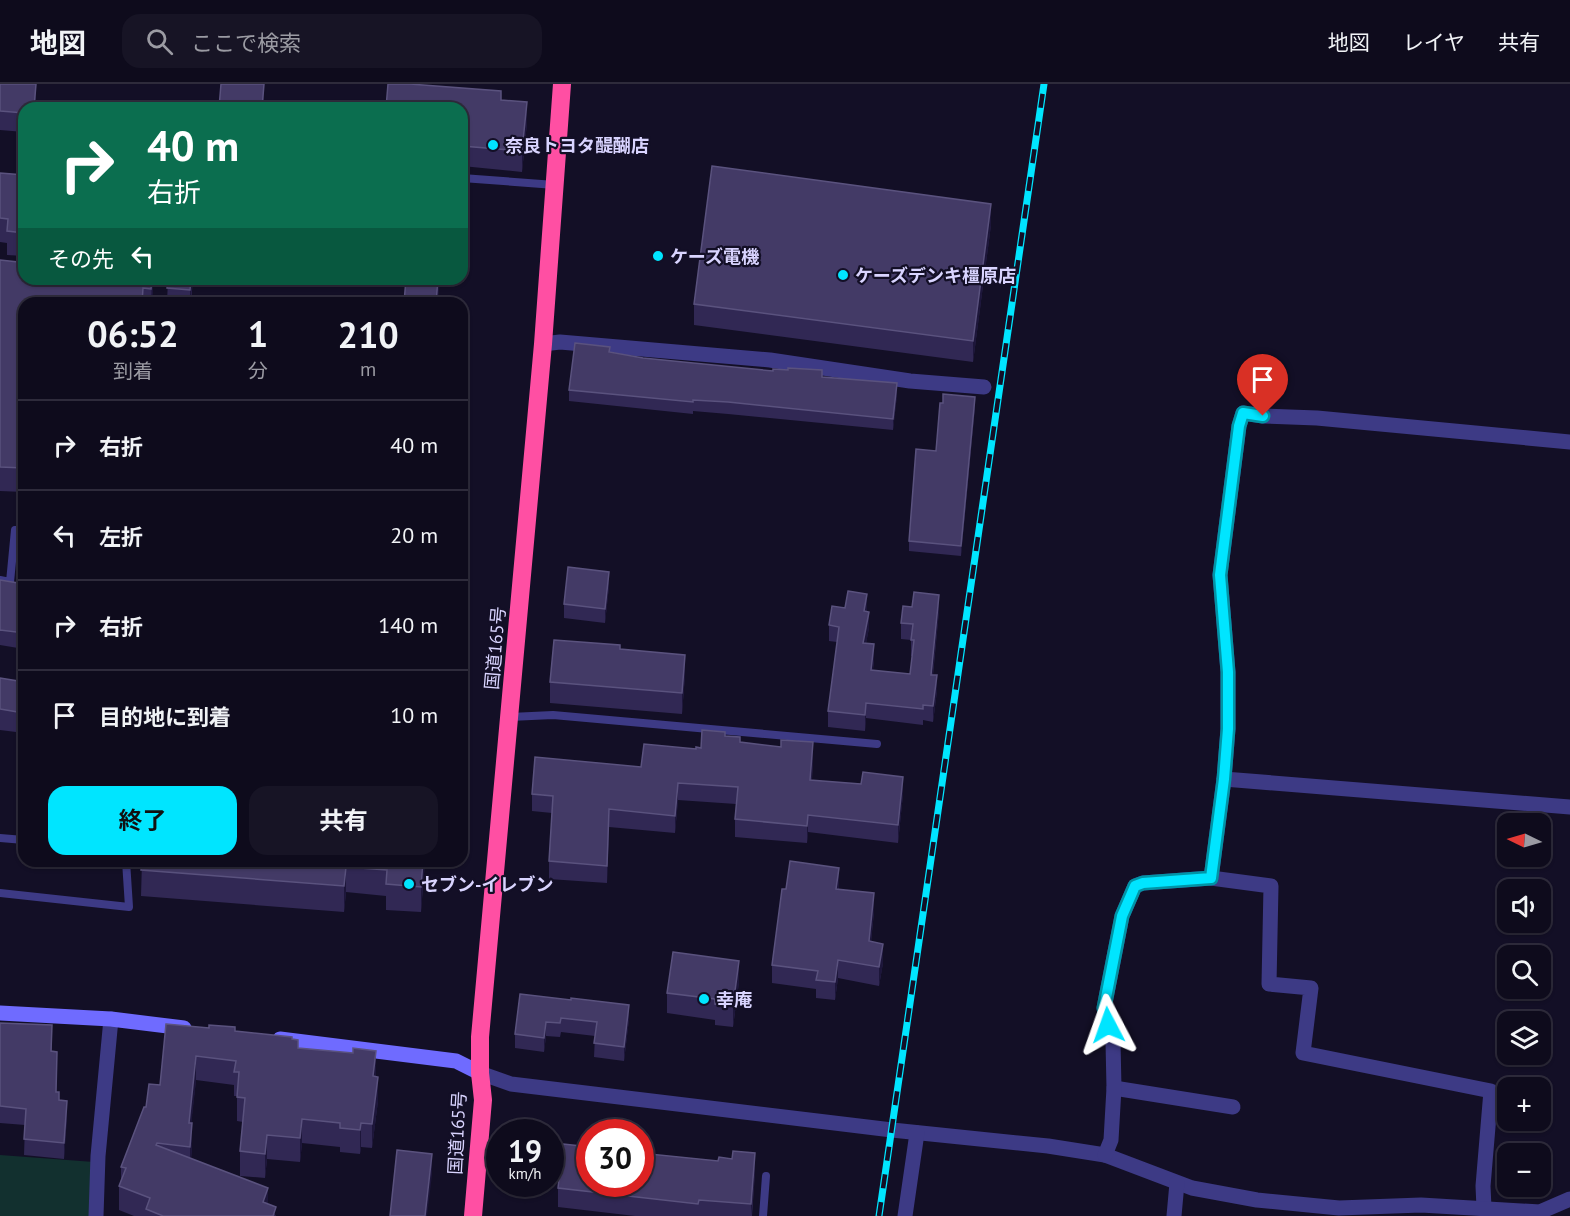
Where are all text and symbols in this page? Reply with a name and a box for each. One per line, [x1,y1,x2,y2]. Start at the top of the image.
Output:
search box [122,14,542,68]
text: 地図 [30,24,86,61]
icon: search [143,25,176,58]
text: ここで検索 [191,29,301,57]
text: 地図 [1328,29,1370,56]
text: レイヤ [1403,29,1465,56]
text: 共有 [1498,29,1540,56]
text: 40 m [147,118,239,173]
icon: right [48,126,126,204]
place label: 奈良トヨタ醍醐店 [505,134,649,157]
marker: 奈良トヨタ醍醐店 [486,138,500,152]
text: 右折 [147,175,201,209]
icon: left [126,240,159,273]
text: その先 [48,245,114,273]
place label: ケーズ電機 [670,245,760,268]
marker: ケーズ電機 [651,249,665,263]
place label: ケーズデンキ橿原店 [855,264,1016,287]
marker: ケーズデンキ橿原店 [836,268,850,282]
text: 06:52 [87,310,179,357]
text: 1 [248,310,268,357]
text: 210 [337,311,399,358]
pin [1237,354,1288,416]
text: m [360,356,376,382]
text: 到着 [113,358,153,384]
text: 分 [248,358,268,384]
icon: arrive [1246,363,1279,396]
icon: right [48,429,81,462]
text: 40 m [390,431,438,459]
text: 右折 [99,433,143,461]
icon: left [48,519,81,552]
text: 20 m [390,521,438,549]
text: 左折 [99,523,143,551]
street label: 国道165号 [480,605,510,691]
icon: right [48,609,81,642]
text: 140 m [378,611,438,639]
text: 右折 [99,613,143,641]
icon: arrive [48,699,81,732]
text: 10 m [390,701,438,729]
text: 目的地に到着 [99,703,231,731]
button: 終了 [48,786,237,855]
button: 共有 [249,786,438,855]
north arrow [1497,813,1551,867]
map controls [1497,813,1551,1197]
place label: セブン-イレブン [421,873,553,896]
marker: セブン-イレブン [402,877,416,891]
button: sound [1497,879,1551,933]
button: search [1497,945,1551,999]
place label: 幸庵 [716,988,752,1011]
marker: 幸庵 [697,992,711,1006]
position arrow [1076,993,1140,1057]
button: layers [1497,1011,1551,1065]
button: + [1497,1077,1551,1131]
street label: 国道165号 [443,1091,471,1175]
speed limit sign: 30 [576,1119,654,1197]
text: 19 [508,1131,542,1170]
button: − [1497,1143,1551,1197]
text: km/h [509,1164,541,1183]

